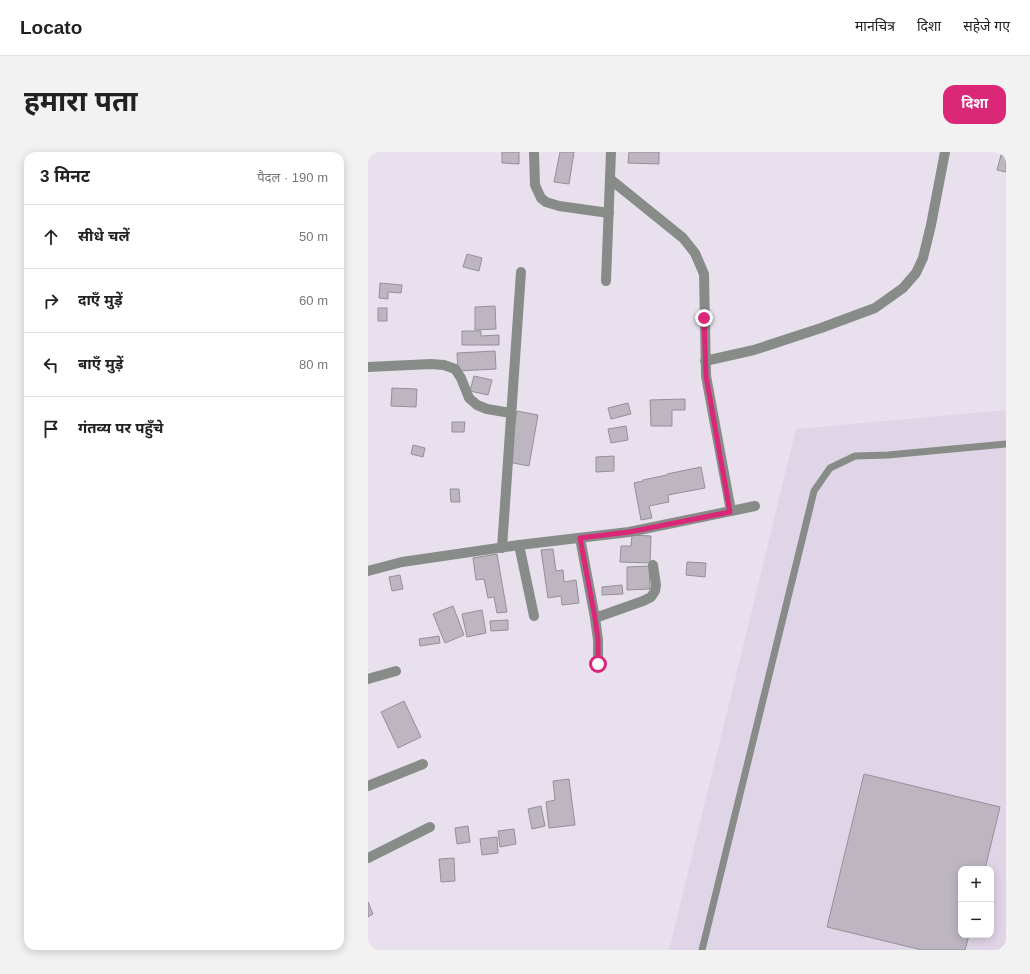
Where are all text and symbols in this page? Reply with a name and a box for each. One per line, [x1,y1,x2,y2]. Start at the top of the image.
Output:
text: Locato [20,17,82,38]
text: मानचित्र [855,18,895,34]
text: दिशा [917,18,941,34]
text: सहेजे गए [963,18,1010,34]
button: दिशा [943,85,1006,124]
text: हमारा पता [24,86,138,117]
text: 3 मिनट [40,167,90,186]
text: पैदल · 190 m [257,170,328,185]
icon: ahead [40,226,62,248]
text: सीधे चलें [78,227,129,244]
text: 50 m [299,229,328,244]
icon: right [40,290,62,312]
text: दाएँ मुड़ें [78,291,122,308]
text: 60 m [299,293,328,308]
route end [695,309,713,327]
icon: left [40,354,62,376]
text: बाएँ मुड़ें [78,355,123,372]
text: 80 m [299,357,328,372]
icon: arrive [40,418,62,440]
text: गंतव्य पर पहुँचे [78,419,163,436]
route start [589,655,607,673]
map controls [958,866,994,938]
button: + [958,866,994,902]
button: − [958,902,994,938]

